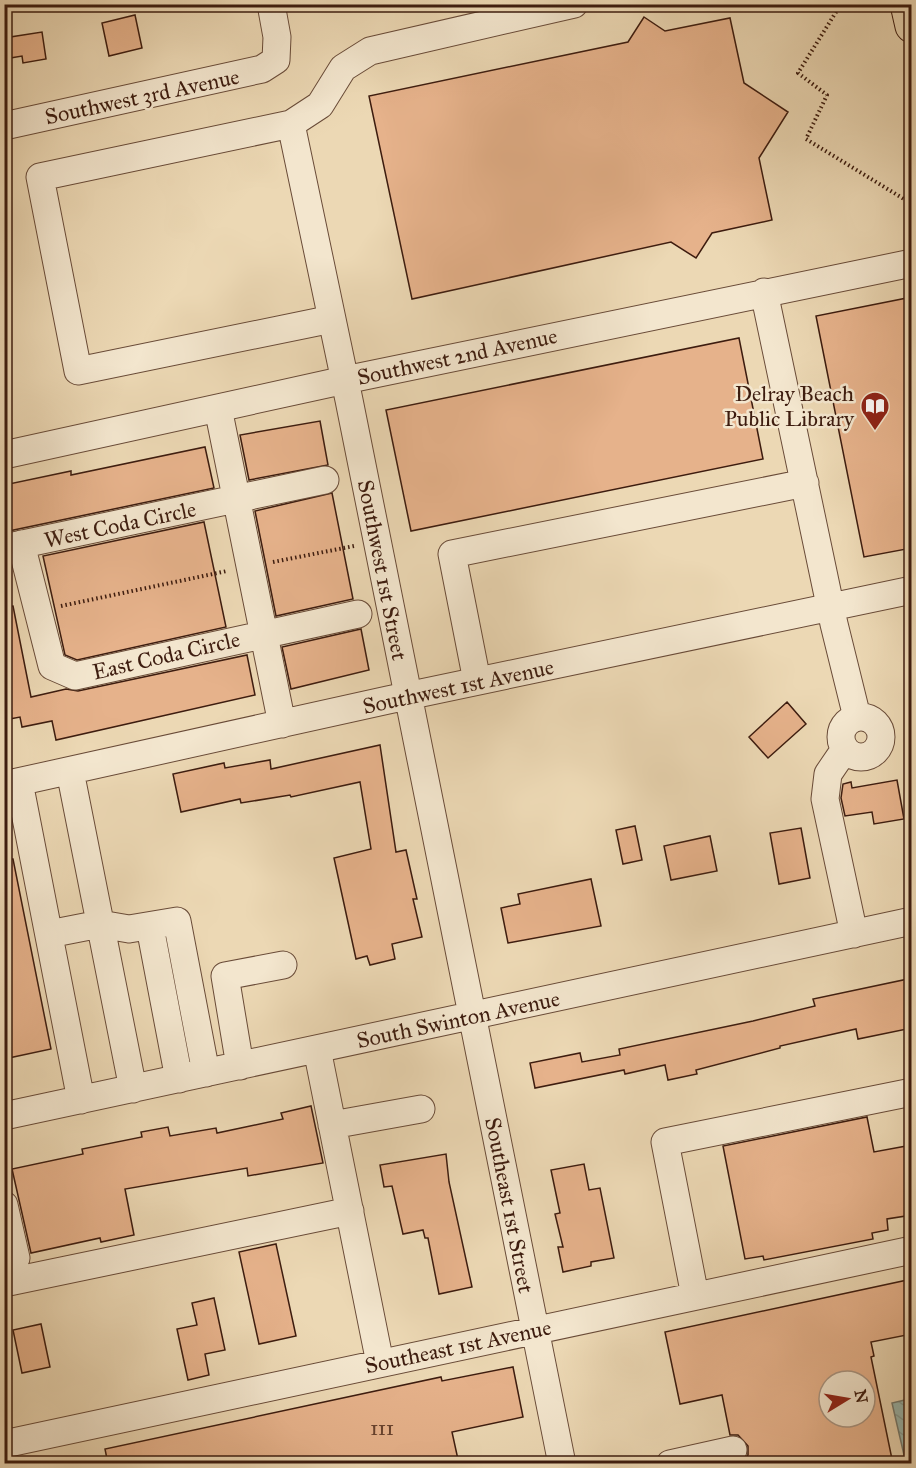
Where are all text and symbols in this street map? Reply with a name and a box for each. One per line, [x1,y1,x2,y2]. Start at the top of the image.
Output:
street label: Southwest 3rd Avenue [42,63,242,130]
street label: Southwest 2nd Avenue [355,322,560,391]
place label: Delray Beach Public Library [724,380,855,432]
library icon: Delray Beach Public Library [859,390,891,432]
street label: Southwest 1st Street [352,478,413,663]
street label: West Coda Circle [42,495,199,554]
street label: East Coda Circle [90,625,242,686]
street label: Southwest 1st Avenue [360,653,556,720]
street label: South Swinton Avenue [354,985,562,1054]
street label: Southeast 1st Street [479,1115,540,1295]
street label: Southeast 1st Avenue [362,1314,554,1379]
north arrow [817,1369,877,1429]
text: N [851,1388,872,1405]
house number: 111 [370,1416,394,1440]

